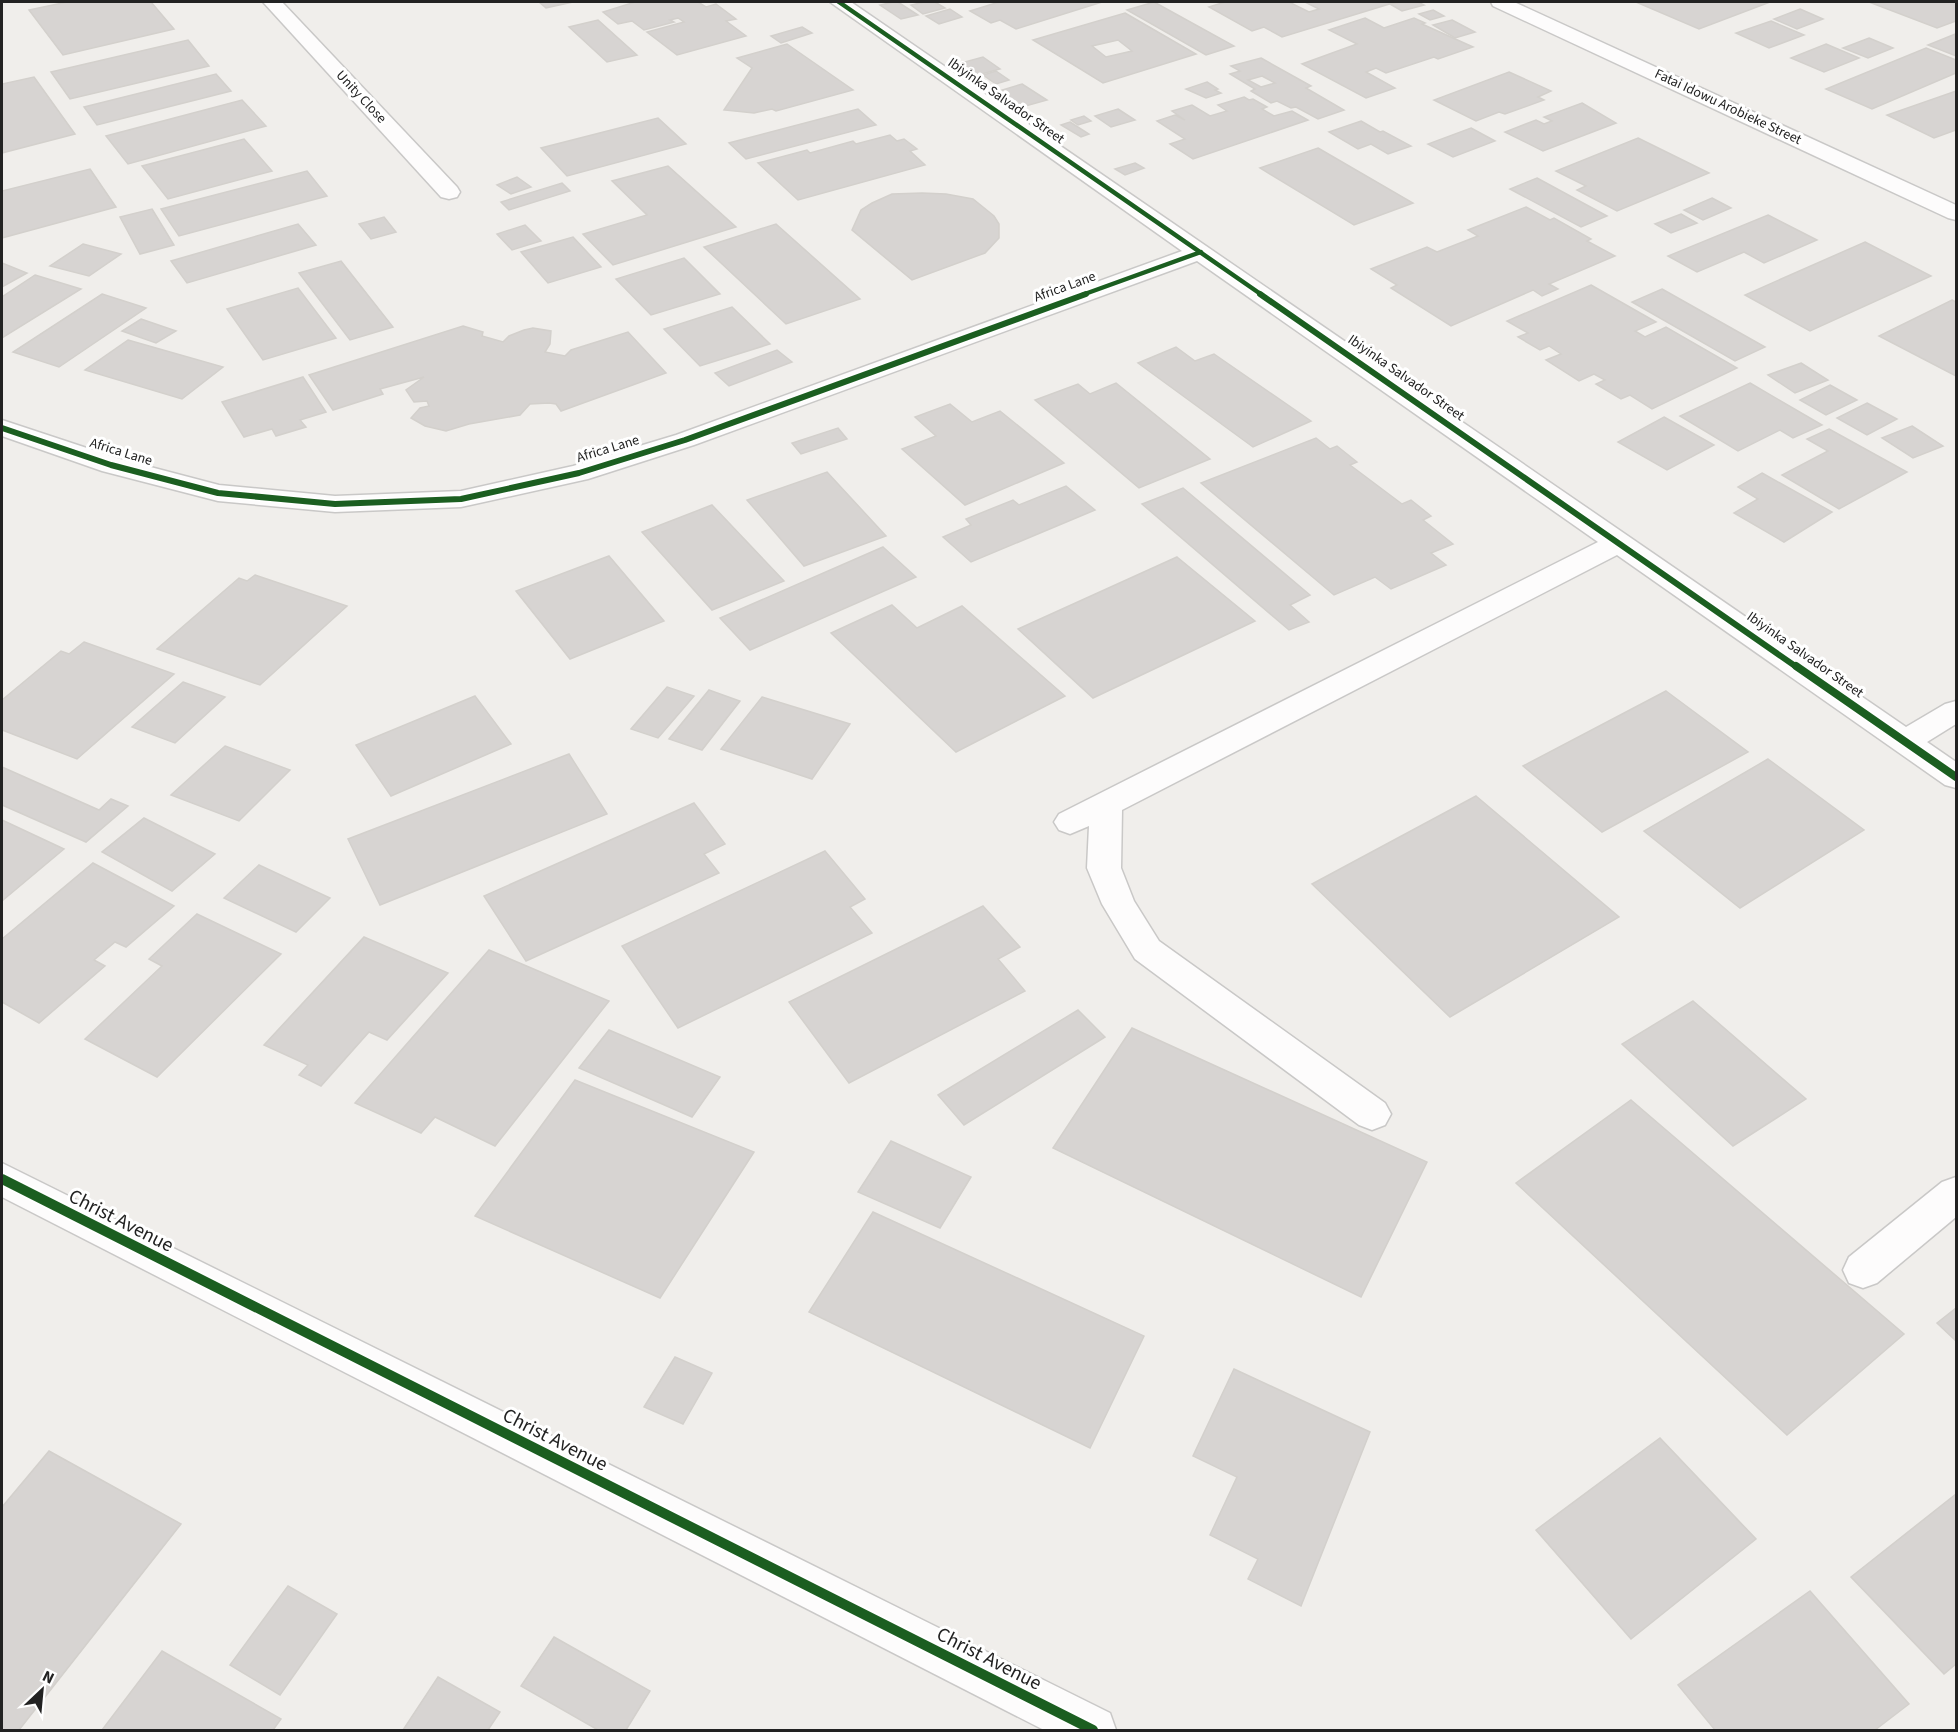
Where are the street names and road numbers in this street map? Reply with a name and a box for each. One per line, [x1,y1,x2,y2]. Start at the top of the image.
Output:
street label: Ibiyinka Salvador Street [943,53,1069,149]
street label: Fatai Idowu Arobieke Street [1651,64,1805,150]
street label: Unity Close [331,66,391,128]
street label: Africa Lane [1031,267,1099,307]
street label: Ibiyinka Salvador Street [1343,330,1469,426]
street label: Africa Lane [574,430,642,468]
street label: Africa Lane [87,433,155,471]
street label: Ibiyinka Salvador Street [1742,607,1868,703]
street label: Christ Avenue [64,1183,178,1260]
street label: Christ Avenue [498,1402,612,1479]
street label: Christ Avenue [932,1621,1046,1698]

